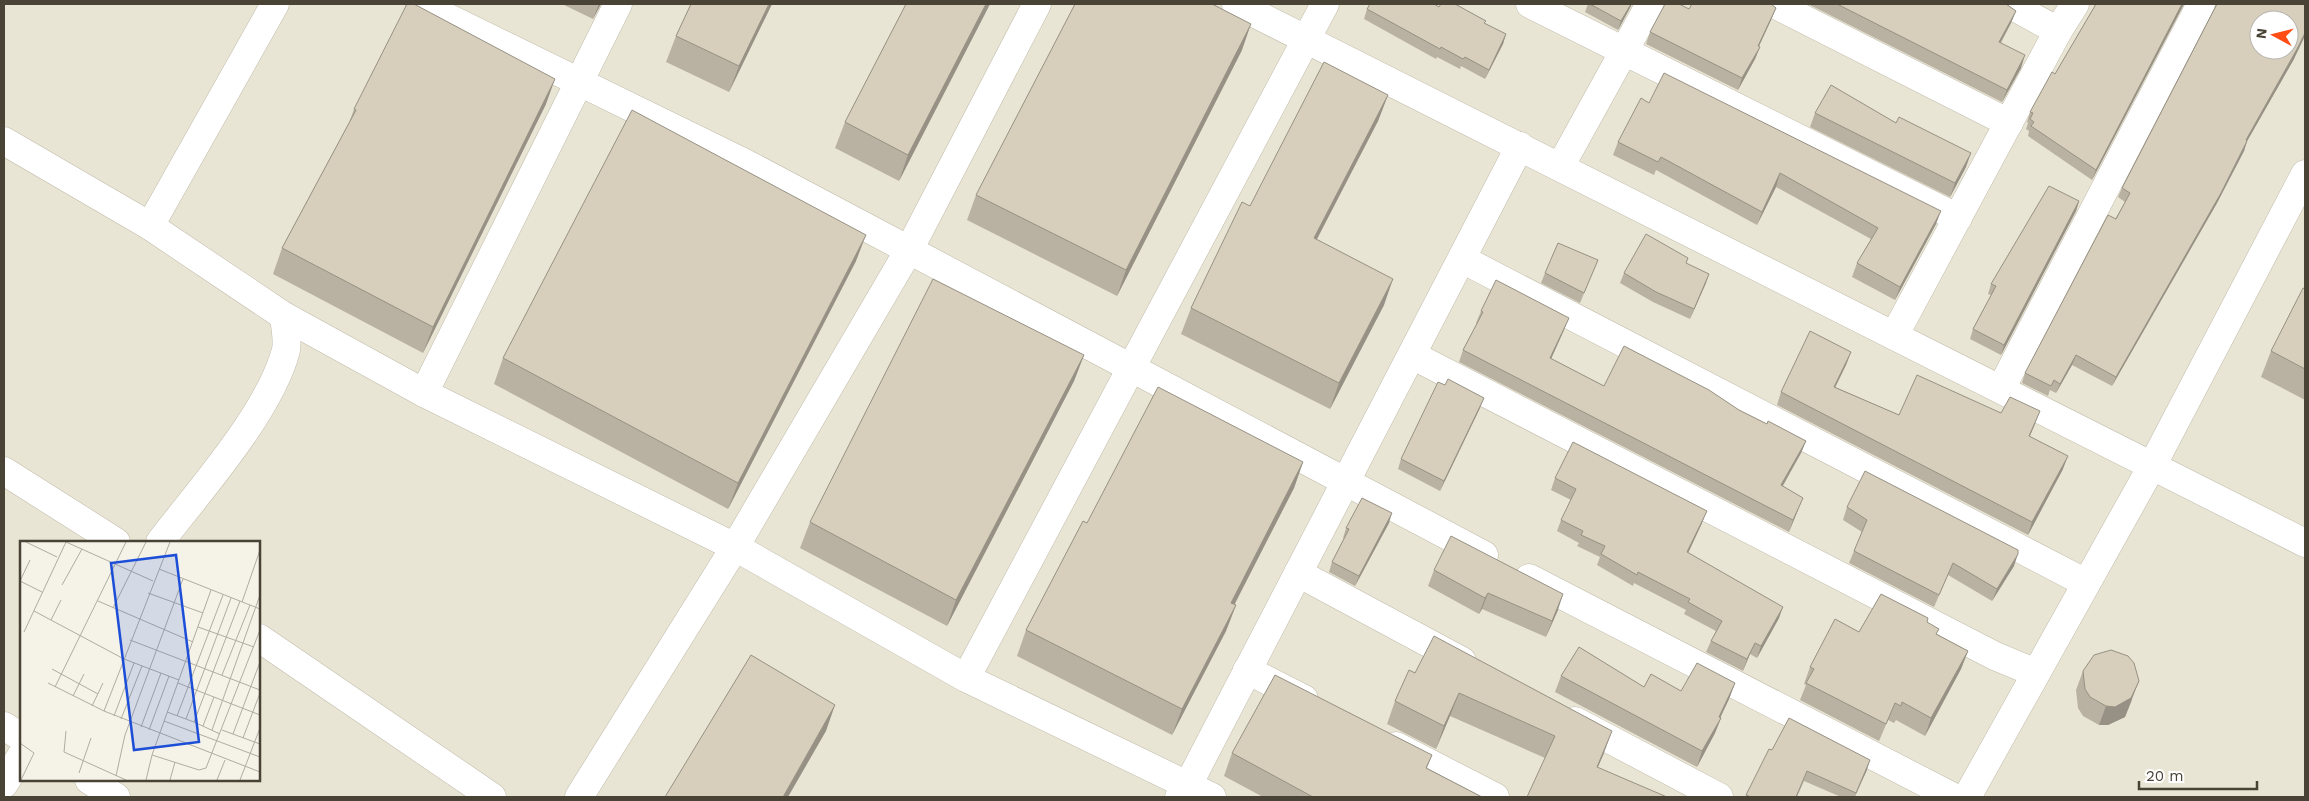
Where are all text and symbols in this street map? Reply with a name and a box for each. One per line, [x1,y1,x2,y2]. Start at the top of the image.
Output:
north arrow [2249,10,2299,60]
text: N [2253,27,2270,40]
inset map [20,541,260,781]
scale bar [2139,758,2256,790]
text: 20 m [2146,767,2184,785]

